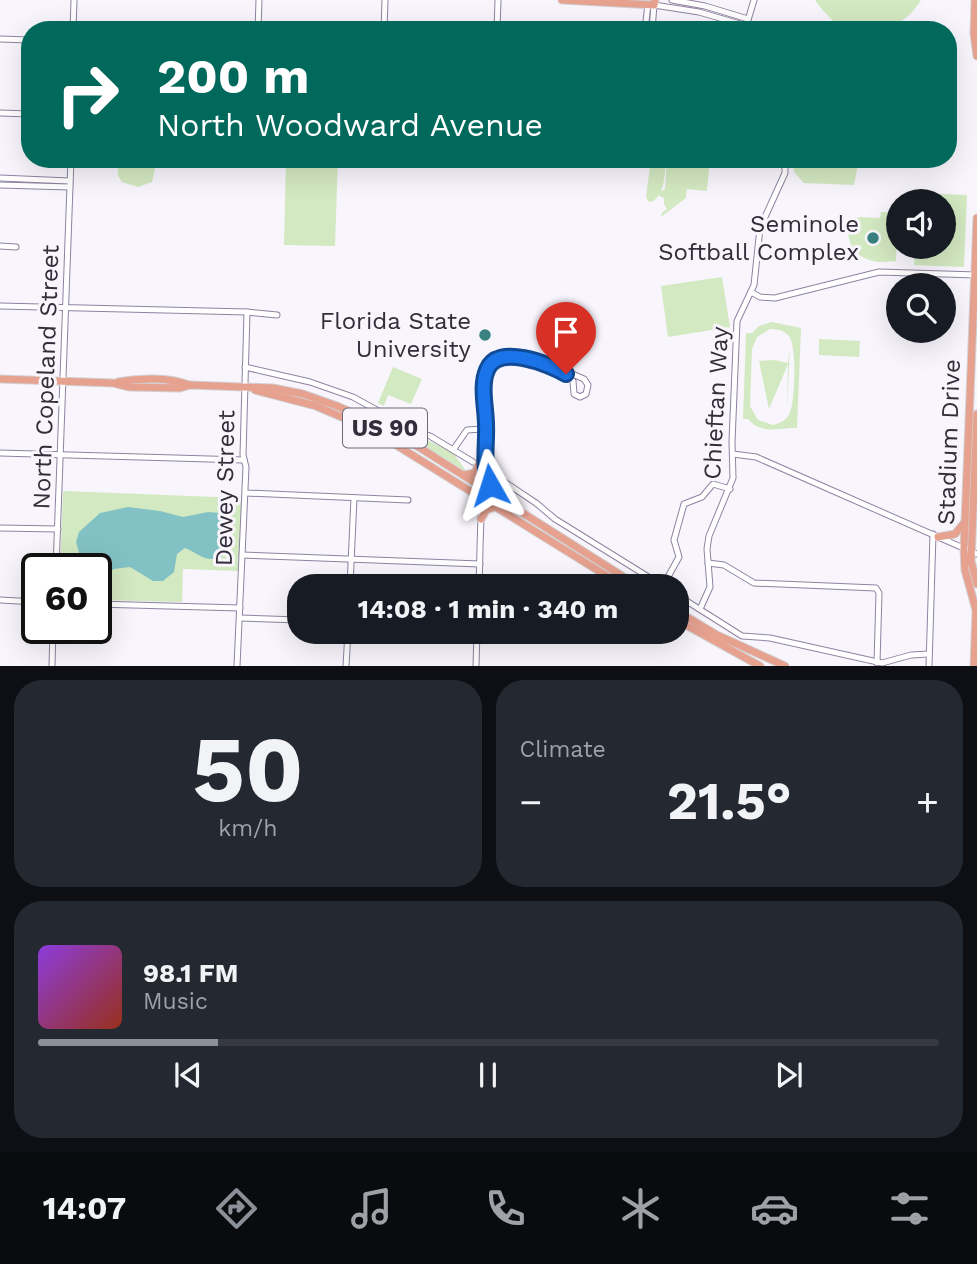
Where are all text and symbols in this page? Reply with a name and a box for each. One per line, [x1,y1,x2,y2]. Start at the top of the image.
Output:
text: 200 m [157,47,309,105]
icon: right [42,49,133,140]
text: North Woodward Avenue [157,106,543,144]
map controls [886,189,956,343]
button: sound [886,189,956,259]
place label: Seminole Softball Complex [658,210,859,266]
marker: Seminole Softball Complex [865,230,881,246]
street label: North Copeland Street [27,244,65,510]
button: search [886,273,956,343]
pin [536,302,596,374]
place label: Florida State University [320,307,472,363]
icon: arrive [547,313,585,351]
street label: Chieftan Way [698,325,734,480]
marker: Florida State University [477,327,493,343]
street label: Stadium Drive [932,359,966,525]
road number: US 90 [343,408,427,448]
street label: Dewey Street [210,410,240,566]
position arrow [453,448,527,522]
speed limit sign: 60 [21,553,112,644]
text: 14:08 · 1 min · 340 m [358,594,618,624]
text: 50 [192,716,304,823]
text: Climate [520,736,606,763]
text: 21.5° [667,771,792,832]
text: − [520,780,542,824]
text: + [916,780,939,824]
text: km/h [218,815,277,842]
text: 98.1 FM [143,958,238,988]
text: Music [143,988,208,1015]
icon: previous [169,1056,207,1094]
icon: pause [469,1056,507,1094]
icon: next [770,1056,808,1094]
icon: directions [212,1184,261,1233]
icon: music [347,1184,396,1233]
icon: phone [481,1184,530,1233]
icon: climate [616,1184,665,1233]
icon: car [750,1184,799,1233]
icon: filters [885,1184,934,1233]
text: 14:07 [43,1189,126,1227]

